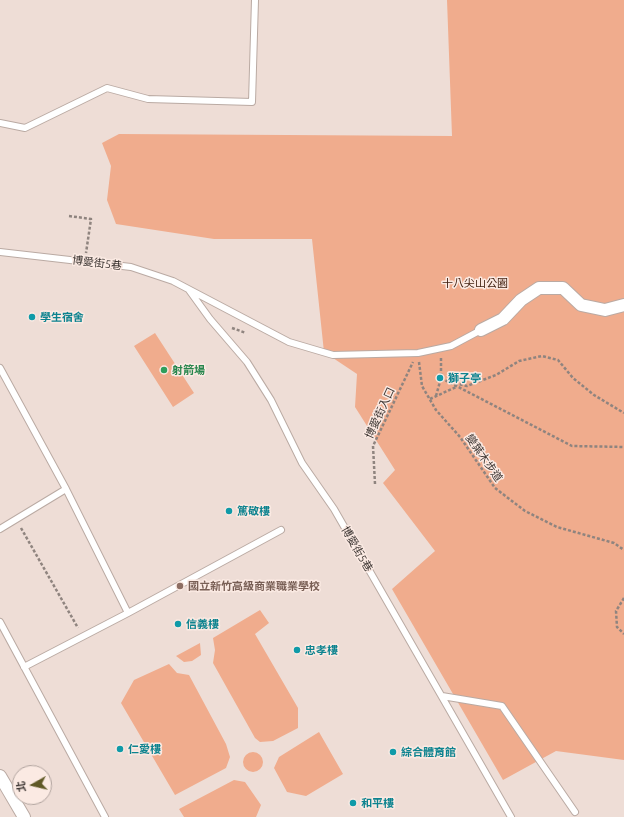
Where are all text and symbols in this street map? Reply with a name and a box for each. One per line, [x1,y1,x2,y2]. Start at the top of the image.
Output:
street label: 博愛街5巷 [71,253,123,273]
park label: 十八尖山公園 [442,276,508,290]
place label: 學生宿舍 [40,310,84,324]
marker: 學生宿舍 [27,312,37,322]
place label: 射箭場 [172,363,205,377]
marker: 射箭場 [159,365,169,375]
place label: 獅子亭 [448,371,481,385]
marker: 獅子亭 [435,373,445,383]
street label: 博愛街入口 [362,385,398,441]
street label: 變葉木步道 [463,432,505,484]
place label: 篤敬樓 [237,504,270,518]
marker: 篤敬樓 [224,506,234,516]
street label: 博愛街5巷 [339,524,375,574]
place label: 國立新竹高級商業職業學校 [188,579,320,593]
marker: 國立新竹高級商業職業學校 [175,581,185,591]
place label: 信義樓 [186,617,219,631]
marker: 信義樓 [173,619,183,629]
place label: 忠孝樓 [305,643,338,657]
marker: 忠孝樓 [292,645,302,655]
place label: 仁愛樓 [128,742,161,756]
marker: 仁愛樓 [115,744,125,754]
place label: 綜合體育館 [401,745,456,759]
marker: 綜合體育館 [388,747,398,757]
north arrow [12,765,52,805]
text: 北 [14,780,28,793]
place label: 和平樓 [361,796,394,810]
marker: 和平樓 [348,798,358,808]

